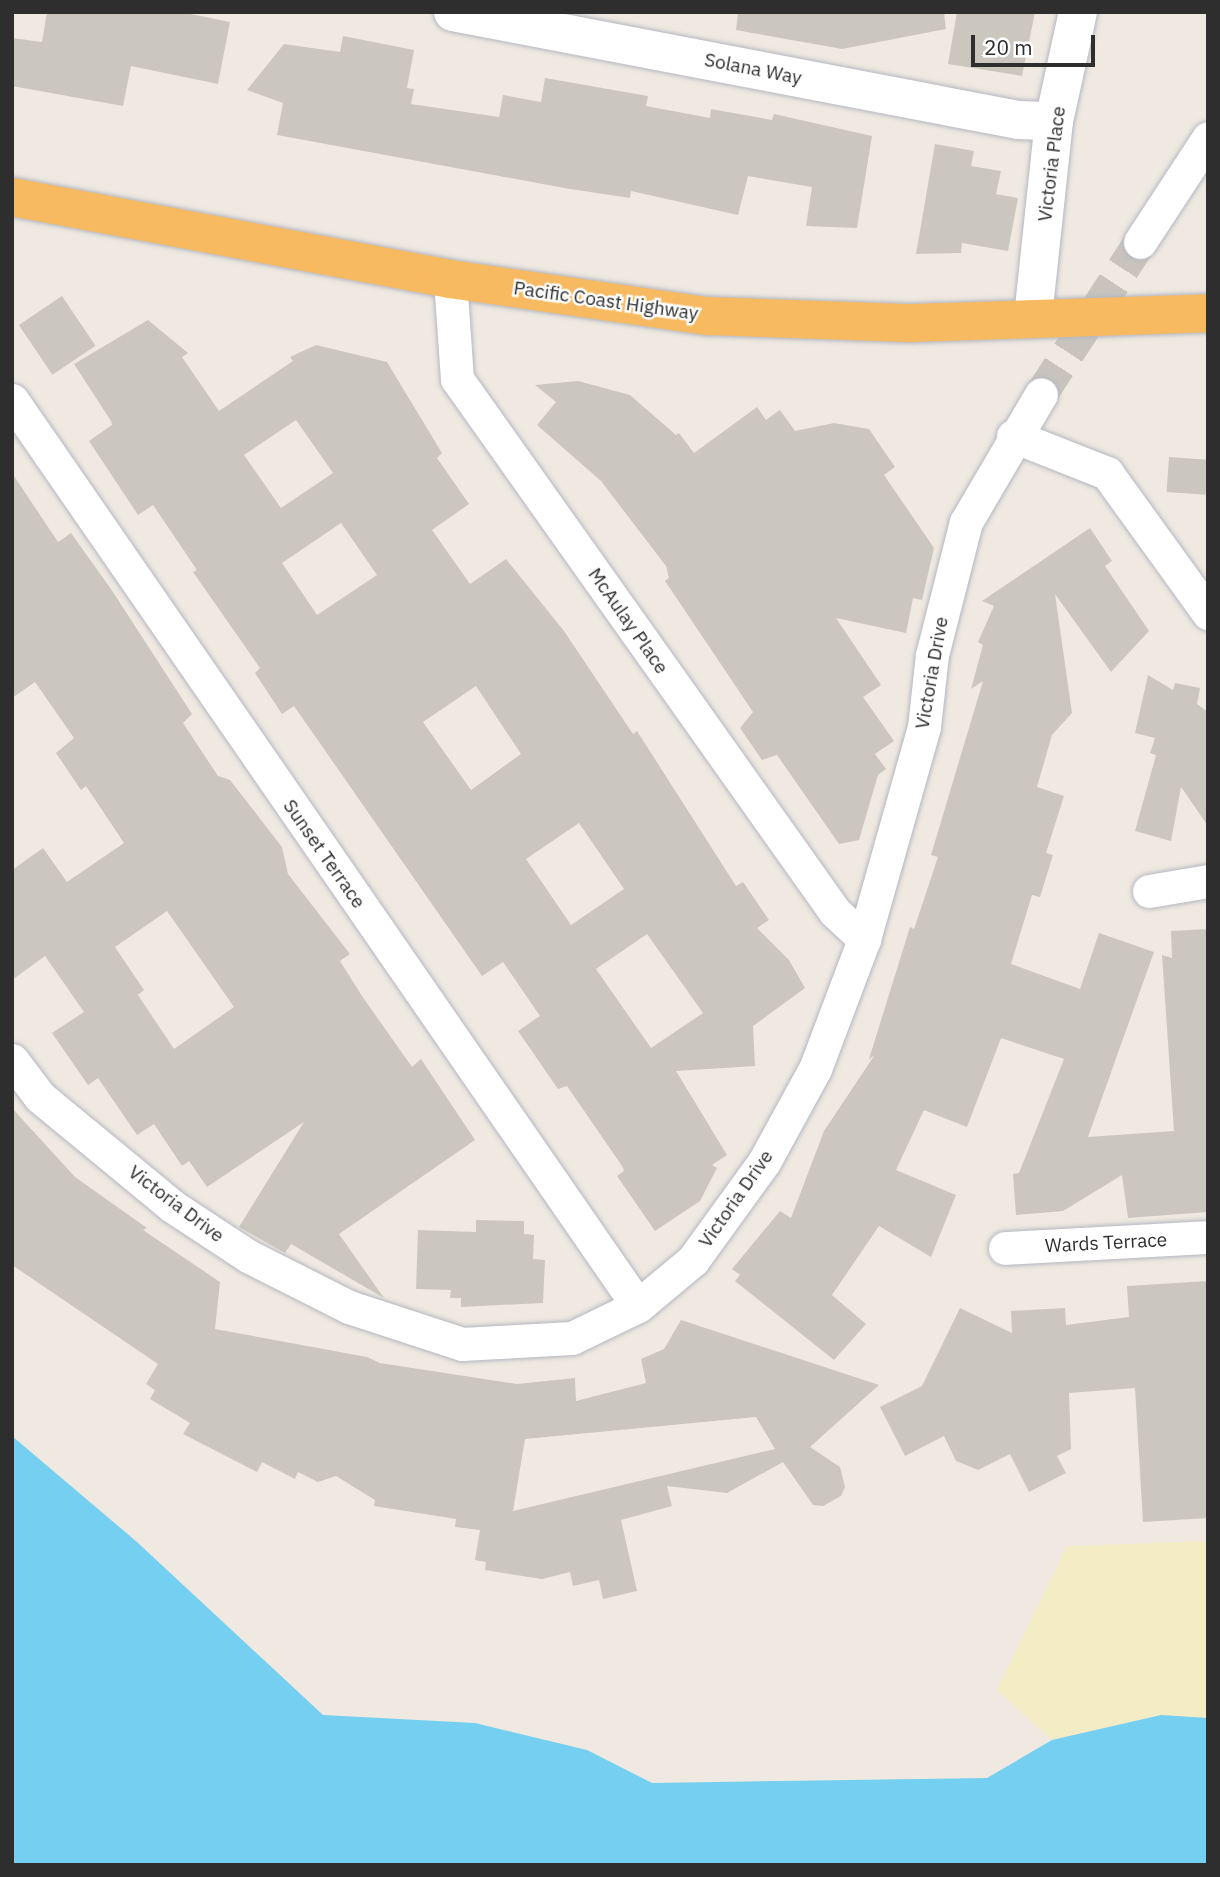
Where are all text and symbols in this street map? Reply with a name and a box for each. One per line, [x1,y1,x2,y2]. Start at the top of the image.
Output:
scale bar [975,21,1099,65]
text: 20 m [984,33,1033,61]
street label: Solana Way [702,48,804,90]
street label: Victoria Place [1034,105,1070,223]
street label: Pacific Coast Highway [512,277,700,325]
street label: McAulay Place [583,564,673,678]
street label: Victoria Drive [911,615,953,731]
street label: Sunset Terrace [278,795,370,913]
street label: Victoria Drive [694,1146,778,1252]
street label: Victoria Drive [124,1161,228,1247]
street label: Wards Terrace [1044,1228,1168,1258]

